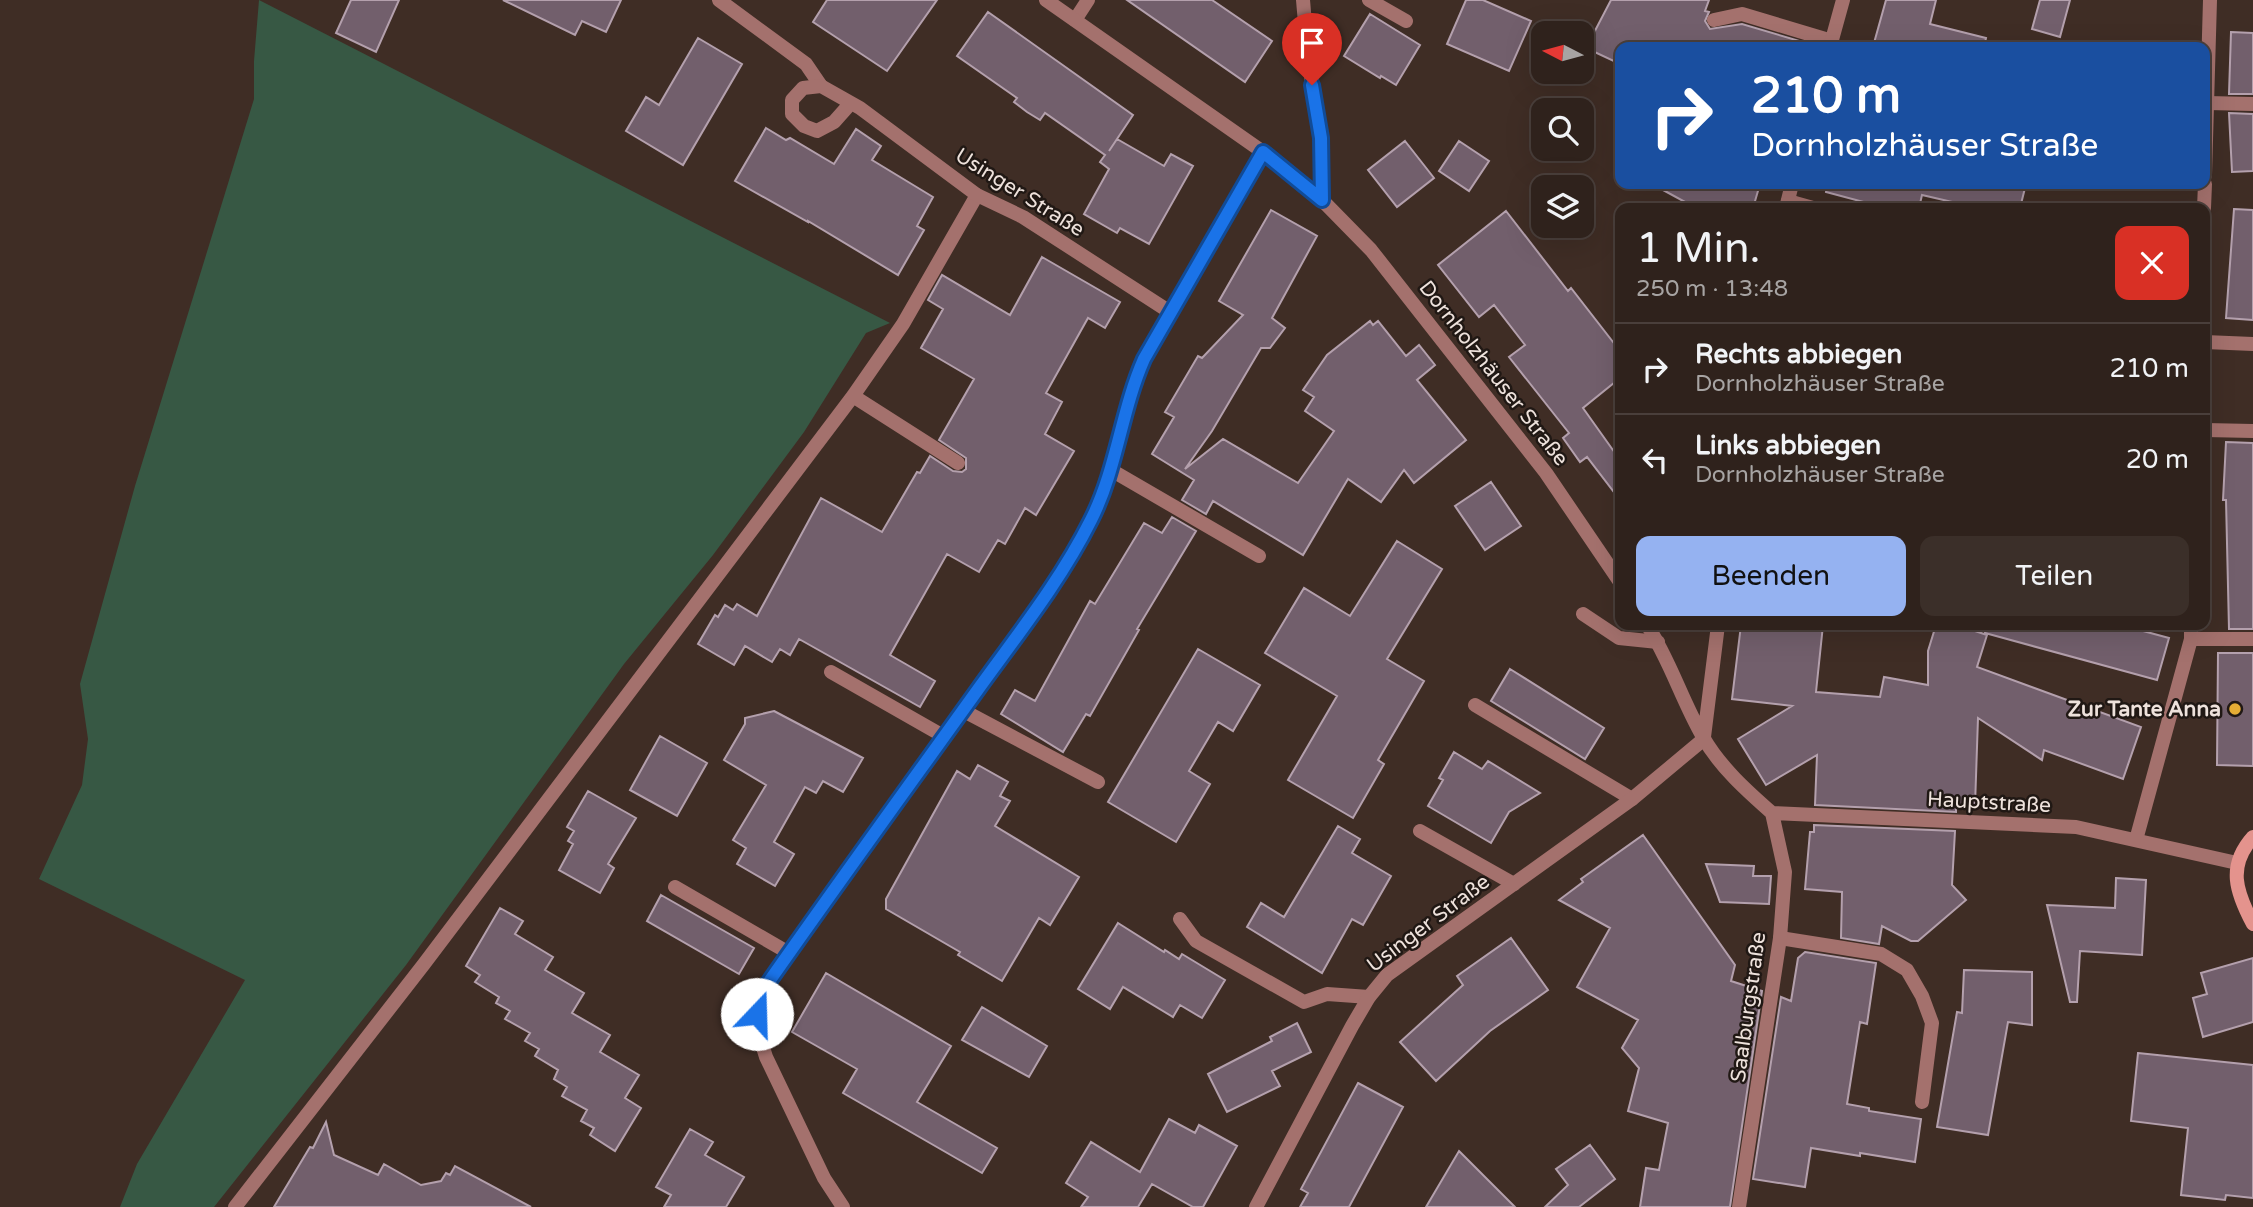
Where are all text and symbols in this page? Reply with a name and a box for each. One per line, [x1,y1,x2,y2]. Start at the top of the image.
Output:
pin [1282,13,1342,85]
north arrow [1531,21,1594,84]
map controls [1531,21,1594,238]
icon: arrive [1293,24,1331,62]
text: 210 m [1751,67,1901,126]
icon: right [1636,70,1727,161]
button: search [1531,98,1594,161]
text: Dornholzhäuser Straße [1751,127,2098,165]
street label: Usinger Straße [951,143,1089,242]
button: layers [1531,175,1594,238]
text: 1 Min. [1636,223,1760,274]
button: close [2115,226,2189,300]
text: 250 m · 13:48 [1636,275,1788,303]
street label: Dornholzhäuser Straße [1414,276,1574,471]
text: Rechts abbiegen [1695,339,1902,370]
icon: right [1636,350,1674,388]
text: 210 m [2109,353,2189,384]
text: Dornholzhäuser Straße [1695,370,1945,398]
text: Links abbiegen [1695,430,1881,461]
icon: left [1636,441,1674,479]
text: 20 m [2126,444,2189,475]
text: Dornholzhäuser Straße [1695,461,1945,489]
button: Beenden [1636,536,1906,616]
button: Teilen [1920,536,2189,616]
place label: Zur Tante Anna [2068,697,2221,722]
marker: Zur Tante Anna [2227,701,2243,717]
street label: Hauptstraße [1926,787,2052,818]
street label: Usinger Straße [1362,869,1495,978]
street label: Saalburgstraße [1726,930,1771,1084]
position arrow [720,977,794,1051]

